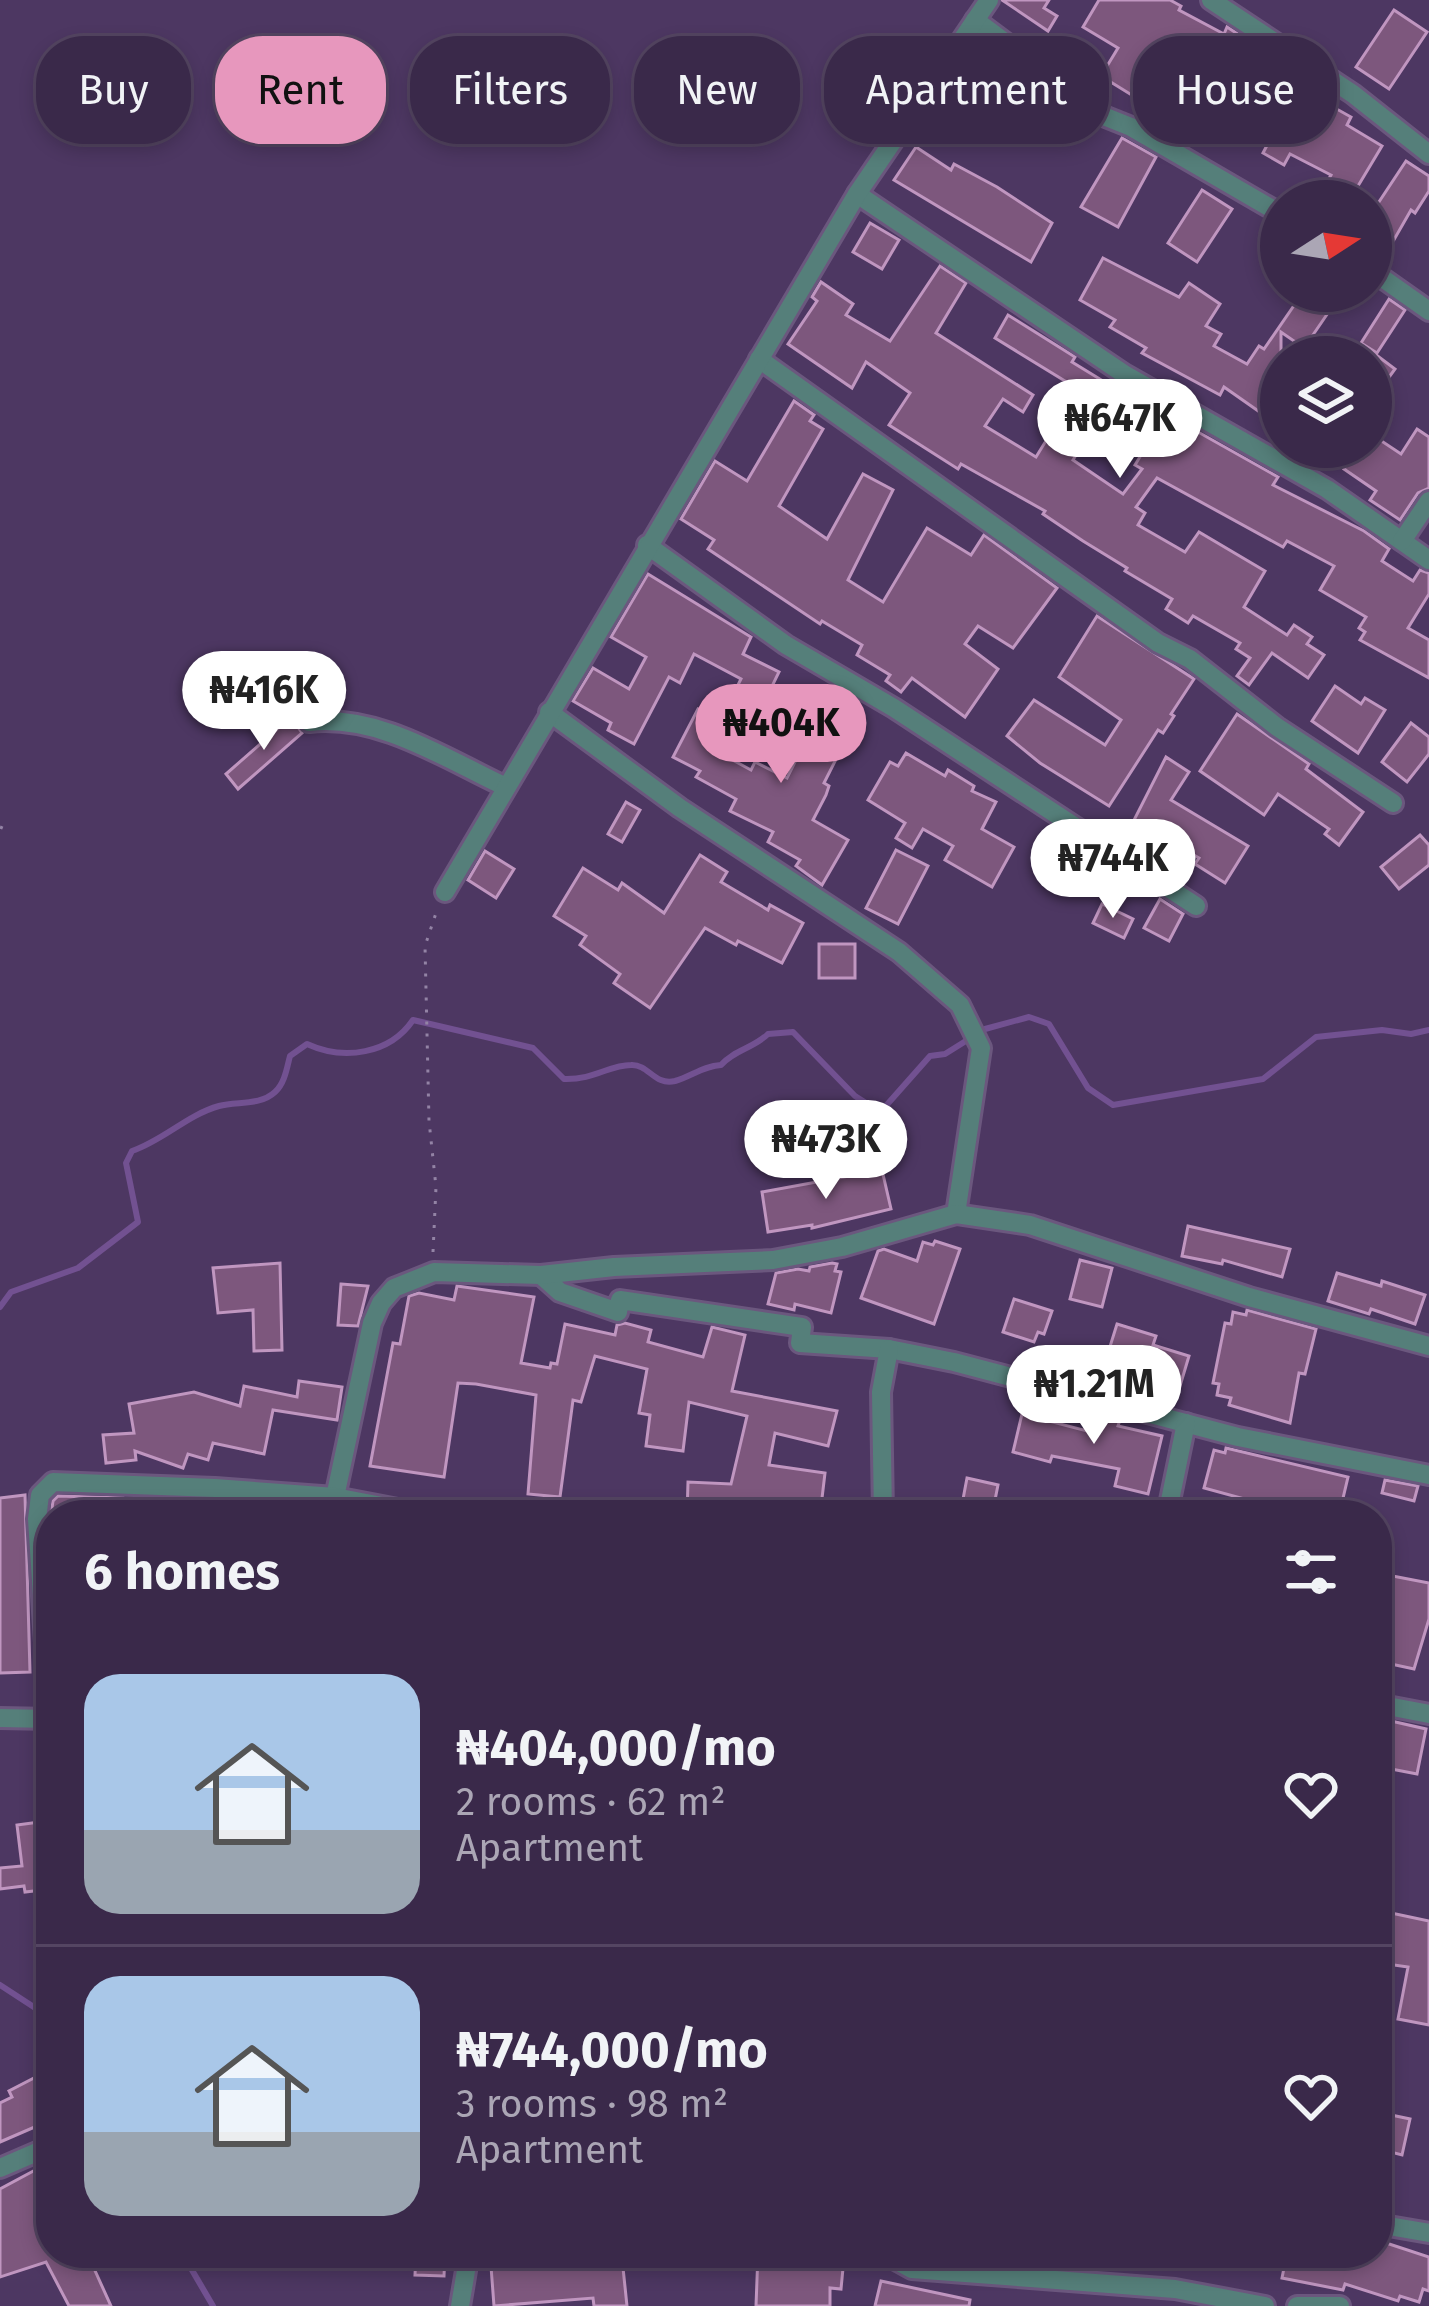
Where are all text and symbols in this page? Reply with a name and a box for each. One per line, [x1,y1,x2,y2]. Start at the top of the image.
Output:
chip: Buy [36,36,191,144]
chip: Rent [215,36,386,144]
chip: Filters [410,36,610,144]
chip: New [634,36,800,144]
chip: Apartment [824,36,1109,144]
chip: House [1133,36,1337,144]
north arrow [1260,180,1392,312]
map controls [1260,180,1392,468]
button: layers [1260,336,1392,468]
pin: ₦647K [1036,379,1204,481]
text: ₦647K [1064,395,1176,441]
pin: ₦416K [180,651,348,753]
text: ₦416K [209,667,319,713]
pin: ₦404K [697,684,865,786]
text: ₦404K [722,700,840,746]
pin: ₦744K [1029,819,1197,921]
text: ₦744K [1057,835,1169,881]
pin: ₦473K [742,1100,910,1202]
text: ₦473K [771,1116,881,1162]
pin: ₦1.21M [996,1345,1192,1447]
text: ₦1.21M [1033,1361,1155,1407]
icon: filters [1278,1539,1344,1605]
text: 6 homes [84,1541,280,1603]
text: ₦404,000/mo [456,1717,776,1779]
icon: home [180,1722,324,1866]
icon: heart [1278,1761,1344,1827]
text: 2 rooms · 62 m² [456,1779,726,1825]
text: Apartment [456,1825,643,1871]
text: ₦744,000/mo [456,2019,768,2081]
icon: home [180,2024,324,2168]
icon: heart [1278,2063,1344,2129]
text: 3 rooms · 98 m² [456,2081,728,2127]
text: Apartment [456,2127,643,2173]

